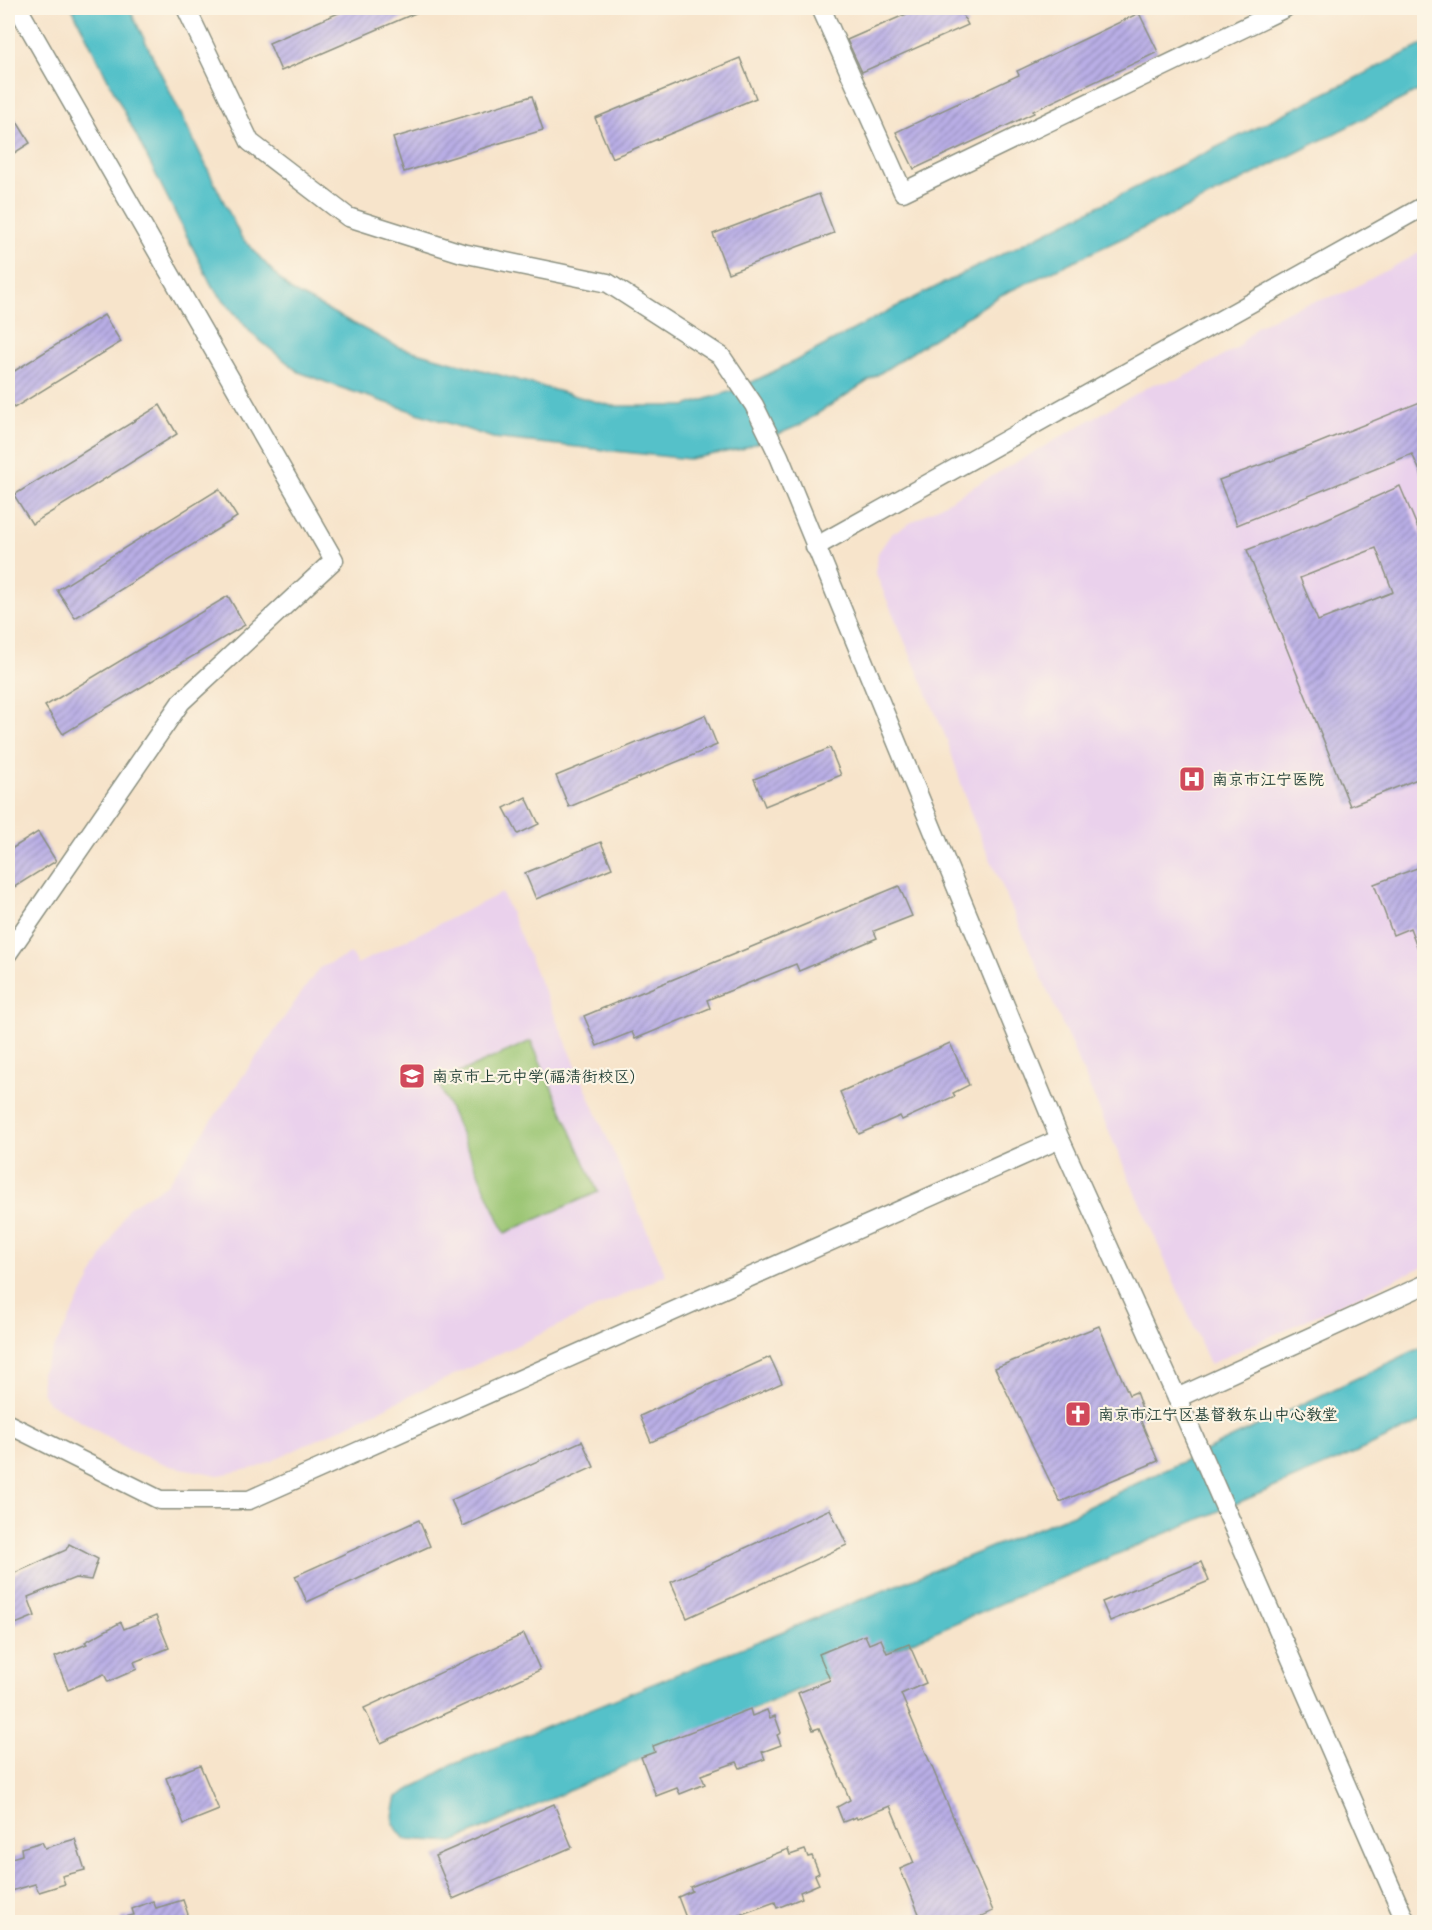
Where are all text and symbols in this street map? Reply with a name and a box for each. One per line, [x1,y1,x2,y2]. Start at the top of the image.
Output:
hospital icon: 南京市江宁医院 [1177,764,1207,794]
place label: 南京市江宁医院 [1212,771,1324,789]
school or university icon: 南京市上元中学(福清街校区) [397,1061,427,1091]
place label: 南京市上元中学(福清街校区) [432,1068,635,1086]
church icon: 南京市江宁区基督教东山中心教堂 [1063,1399,1093,1429]
place label: 南京市江宁区基督教东山中心教堂 [1098,1406,1338,1424]

